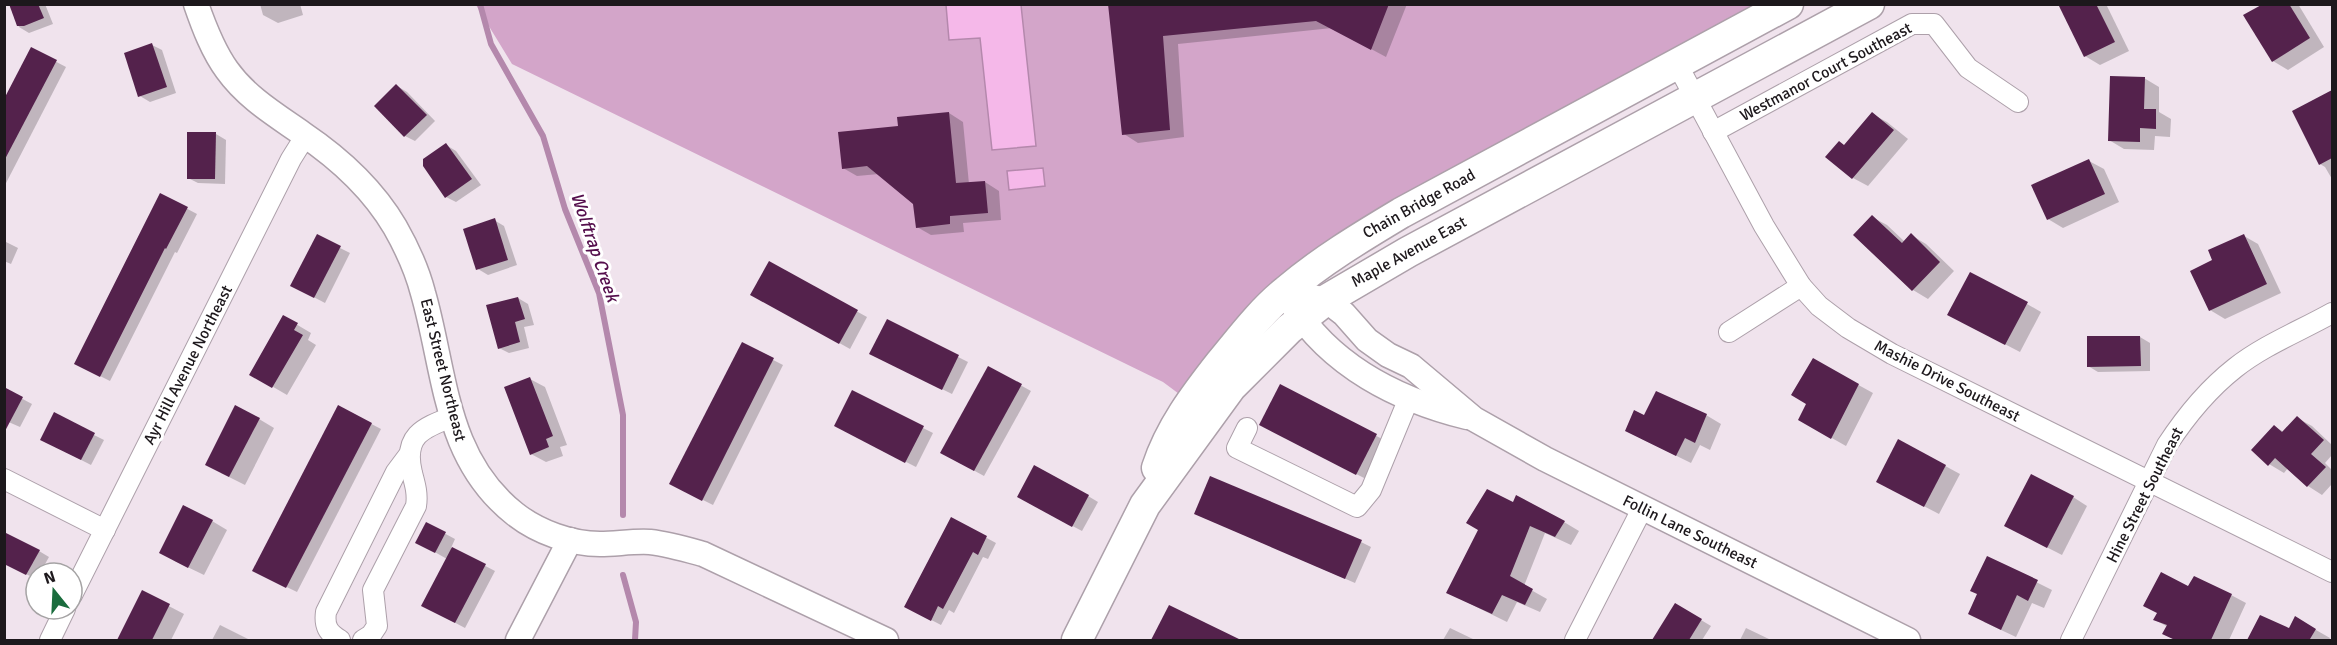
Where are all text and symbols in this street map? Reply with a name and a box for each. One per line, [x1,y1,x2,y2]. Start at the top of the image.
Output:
street label: Westmanor Court Southeast [1737,18,1916,126]
street label: Chain Bridge Road [1359,165,1479,243]
water label: Wolftrap Creek [566,189,625,306]
street label: Maple Avenue East [1348,212,1471,292]
street label: Ayr Hill Avenue Northeast [139,282,237,448]
street label: East Street Northeast [416,296,471,444]
street label: Mashie Drive Southeast [1871,336,2024,427]
street label: Hine Street Southeast [2102,423,2188,566]
street label: Follin Lane Southeast [1619,491,1761,573]
north arrow [24,561,84,621]
text: N [41,566,58,589]

